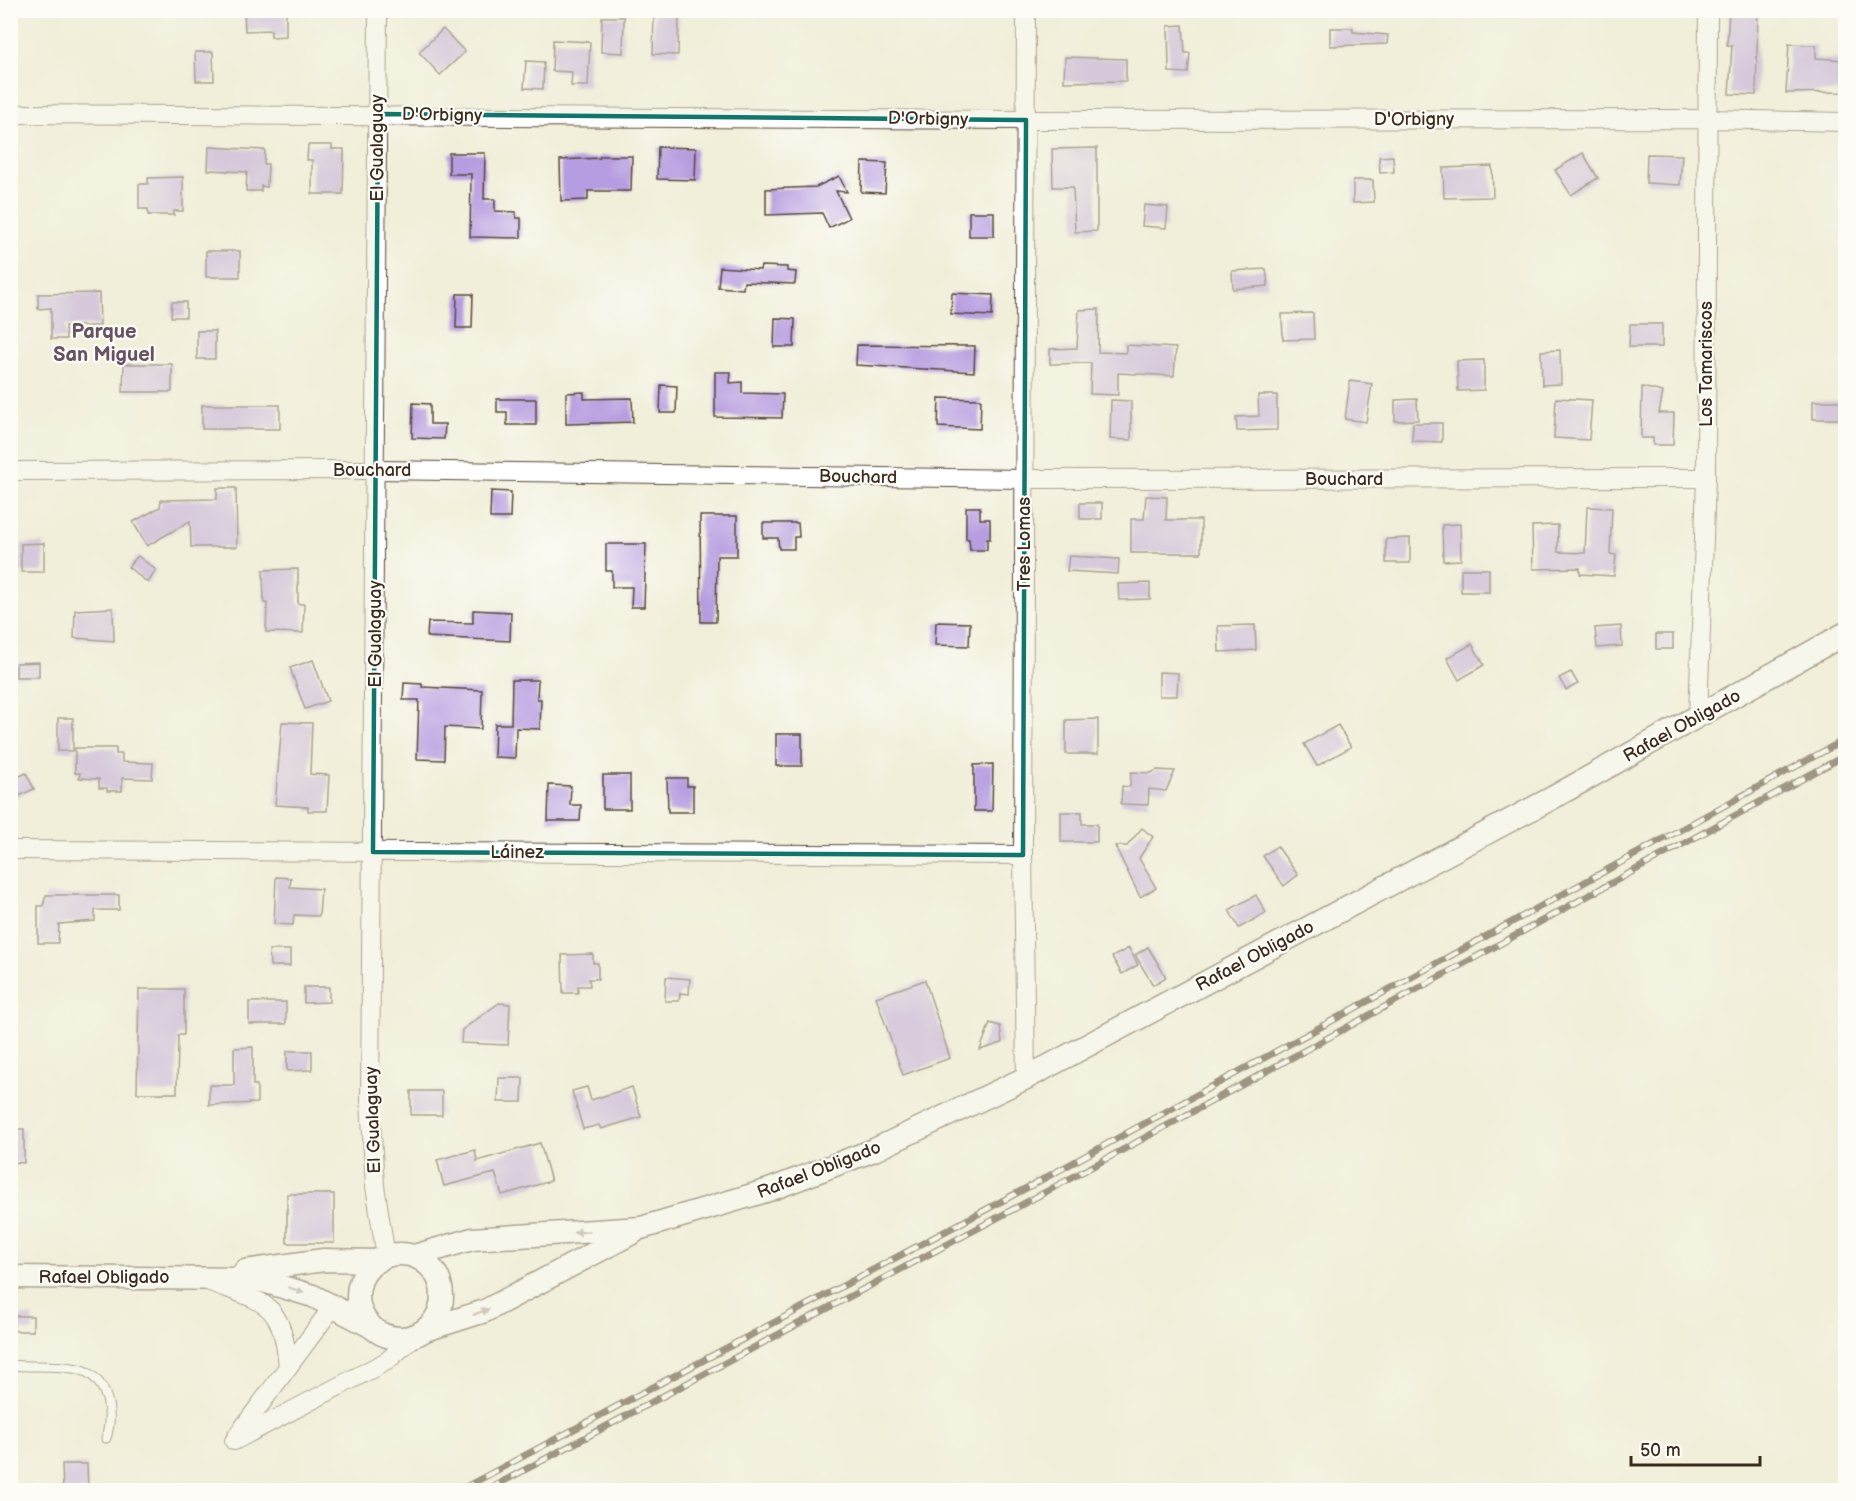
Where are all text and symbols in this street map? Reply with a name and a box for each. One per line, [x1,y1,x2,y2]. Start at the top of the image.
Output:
street label: El Gualaguay [367,94,388,202]
street label: D'Orbigny [402,104,483,126]
street label: D'Orbigny [888,108,969,130]
street label: D'Orbigny [1374,109,1455,130]
street label: Los Tamariscos [1696,301,1717,427]
district label: Parque San Miguel [53,320,155,367]
street label: Bouchard [333,460,411,481]
street label: Bouchard [819,466,897,488]
street label: Bouchard [1305,469,1383,490]
street label: Tres Lomas [1014,497,1035,591]
street label: El Gualaguay [365,580,386,688]
street label: Rafael Obligado [1620,685,1744,767]
street label: Láinez [490,842,544,863]
street label: Rafael Obligado [1192,916,1318,996]
street label: El Gualaguay [361,1065,385,1174]
street label: Rafael Obligado [754,1137,884,1203]
one-way arrow [573,1227,592,1237]
street label: Rafael Obligado [39,1267,169,1288]
one-way arrow [287,1286,305,1295]
one-way arrow [472,1307,490,1316]
scale bar [1631,1429,1760,1467]
text: 50 m [1640,1440,1681,1461]

